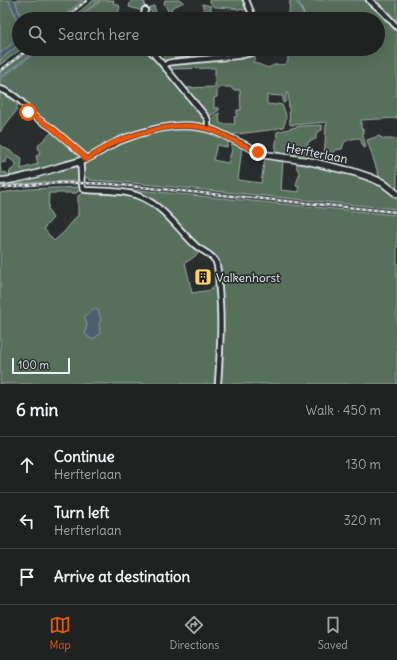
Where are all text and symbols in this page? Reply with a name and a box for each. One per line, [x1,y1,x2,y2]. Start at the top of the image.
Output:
search box [12,12,385,56]
icon: search [26,23,48,45]
text: Search here [58,25,139,44]
route start [19,103,37,121]
street label: Herfterlaan [285,140,349,166]
route end [249,143,267,161]
building icon: Valkenhorst [193,267,213,287]
place label: Valkenhorst [216,270,280,285]
scale bar [12,356,70,375]
text: 100 m [18,358,49,372]
text: 6 min [16,399,58,421]
text: Walk · 450 m [306,402,381,419]
text: Continue [54,447,115,466]
icon: ahead [16,454,38,476]
text: 130 m [345,456,381,473]
text: Herfterlaan [54,466,122,483]
text: Turn left [54,503,109,522]
icon: left [16,510,38,532]
text: 320 m [343,512,381,529]
text: Herfterlaan [54,522,122,539]
icon: arrive [16,566,38,588]
text: Arrive at destination [54,567,190,586]
tab: Map [49,614,71,652]
tab: Directions [170,614,219,652]
tab: Saved [318,614,348,652]

